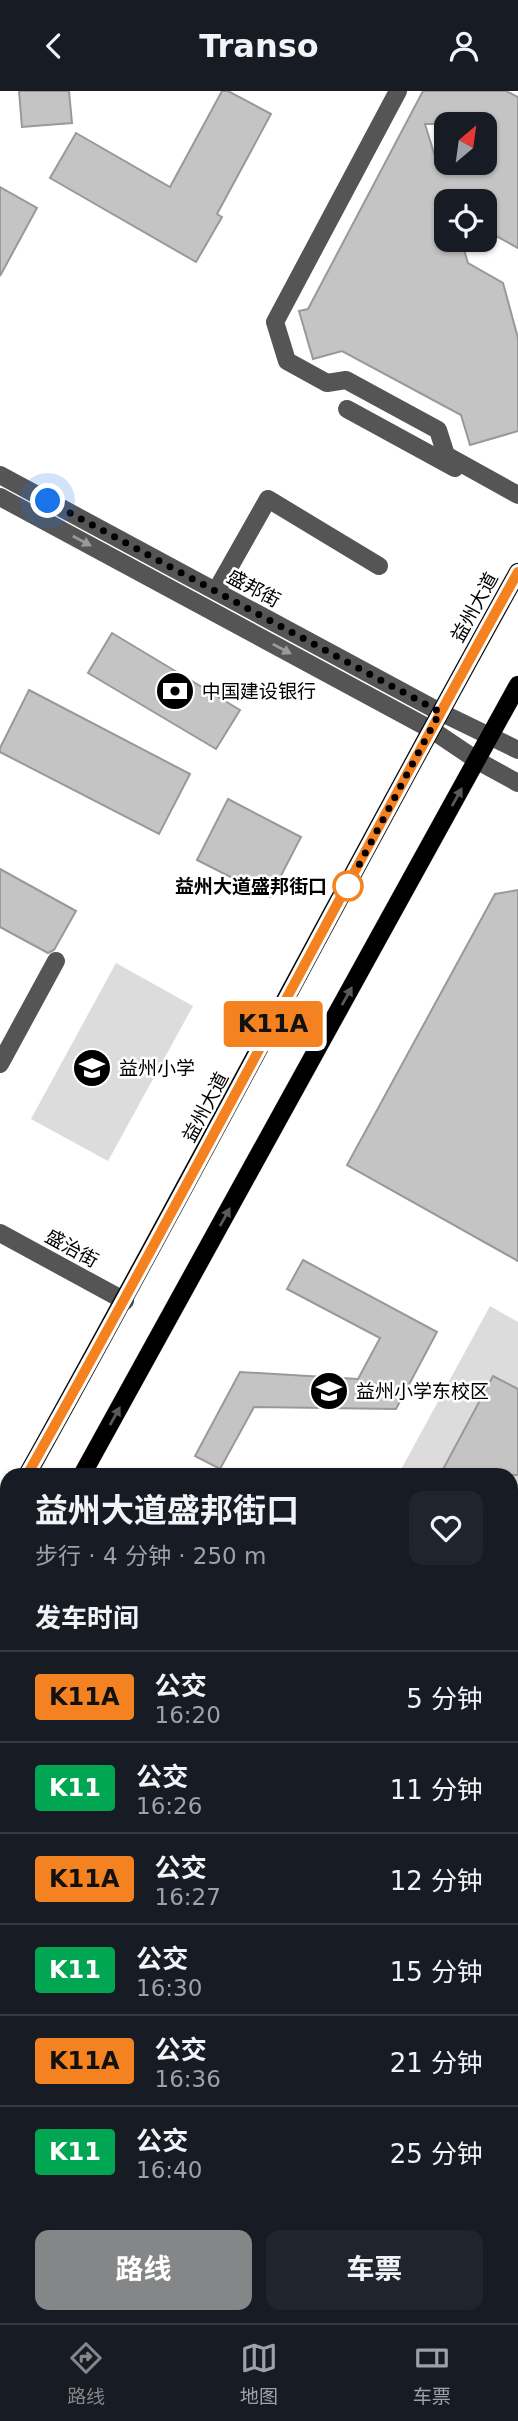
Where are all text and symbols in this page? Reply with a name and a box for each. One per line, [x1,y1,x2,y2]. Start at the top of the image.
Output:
icon: back [35,27,73,65]
text: Transo [199,27,319,65]
icon: person [445,27,483,65]
north arrow [434,112,497,175]
map controls [434,112,497,252]
button: locate [434,189,497,252]
your location [30,483,65,518]
one-way arrow [72,535,92,547]
street label: 盛邦街 [224,565,284,611]
street label: 益州大道 [446,568,502,646]
one-way arrow [272,644,292,655]
bank icon: 中国建设银行 [154,670,196,712]
place label: 中国建设银行 [202,680,316,702]
one-way arrow [451,787,463,807]
marker: 益州大道盛邦街口 [333,871,363,901]
place label: 益州大道盛邦街口 [175,875,327,897]
one-way arrow [341,986,353,1006]
line badge: K11A [224,1001,322,1047]
text: K11A [238,1010,308,1038]
school or university icon: 益州小学 [71,1047,113,1089]
place label: 益州小学 [119,1057,195,1079]
street label: 益州大道 [177,1068,233,1146]
one-way arrow [219,1207,231,1226]
street label: 盛治街 [42,1225,102,1271]
school or university icon: 益州小学东校区 [308,1370,350,1412]
place label: 益州小学东校区 [356,1380,489,1402]
one-way arrow [109,1406,121,1425]
text: 益州大道盛邦街口 [35,1491,299,1530]
button: heart [409,1491,483,1565]
text: 步行 · 4 分钟 · 250 m [35,1543,266,1569]
text: 发车时间 [35,1603,139,1633]
text: 公交 [155,1671,207,1701]
text: K11A [49,1683,120,1711]
text: 5 分钟 [406,1684,483,1714]
text: 16:20 [155,1702,221,1728]
text: 公交 [136,1762,188,1792]
text: K11 [49,1774,101,1802]
text: 11 分钟 [390,1775,483,1805]
text: 16:26 [136,1793,202,1819]
text: 公交 [155,1853,207,1883]
text: K11A [49,1865,120,1893]
text: 12 分钟 [390,1866,483,1896]
text: 16:27 [155,1884,221,1910]
text: 公交 [136,1944,188,1974]
text: K11 [49,1956,101,1984]
text: 15 分钟 [390,1957,483,1987]
text: 16:30 [136,1975,202,2001]
text: 公交 [155,2035,207,2065]
text: K11A [49,2047,120,2075]
text: 21 分钟 [390,2048,483,2078]
text: 16:36 [155,2066,221,2092]
text: 公交 [136,2126,188,2156]
text: K11 [49,2138,101,2166]
text: 25 分钟 [390,2139,483,2169]
text: 16:40 [136,2157,202,2183]
button: 路线 [35,2230,252,2310]
button: 车票 [266,2230,483,2310]
tab: 路线 [67,2339,105,2408]
tab: 地图 [240,2339,278,2408]
tab: 车票 [413,2339,451,2408]

